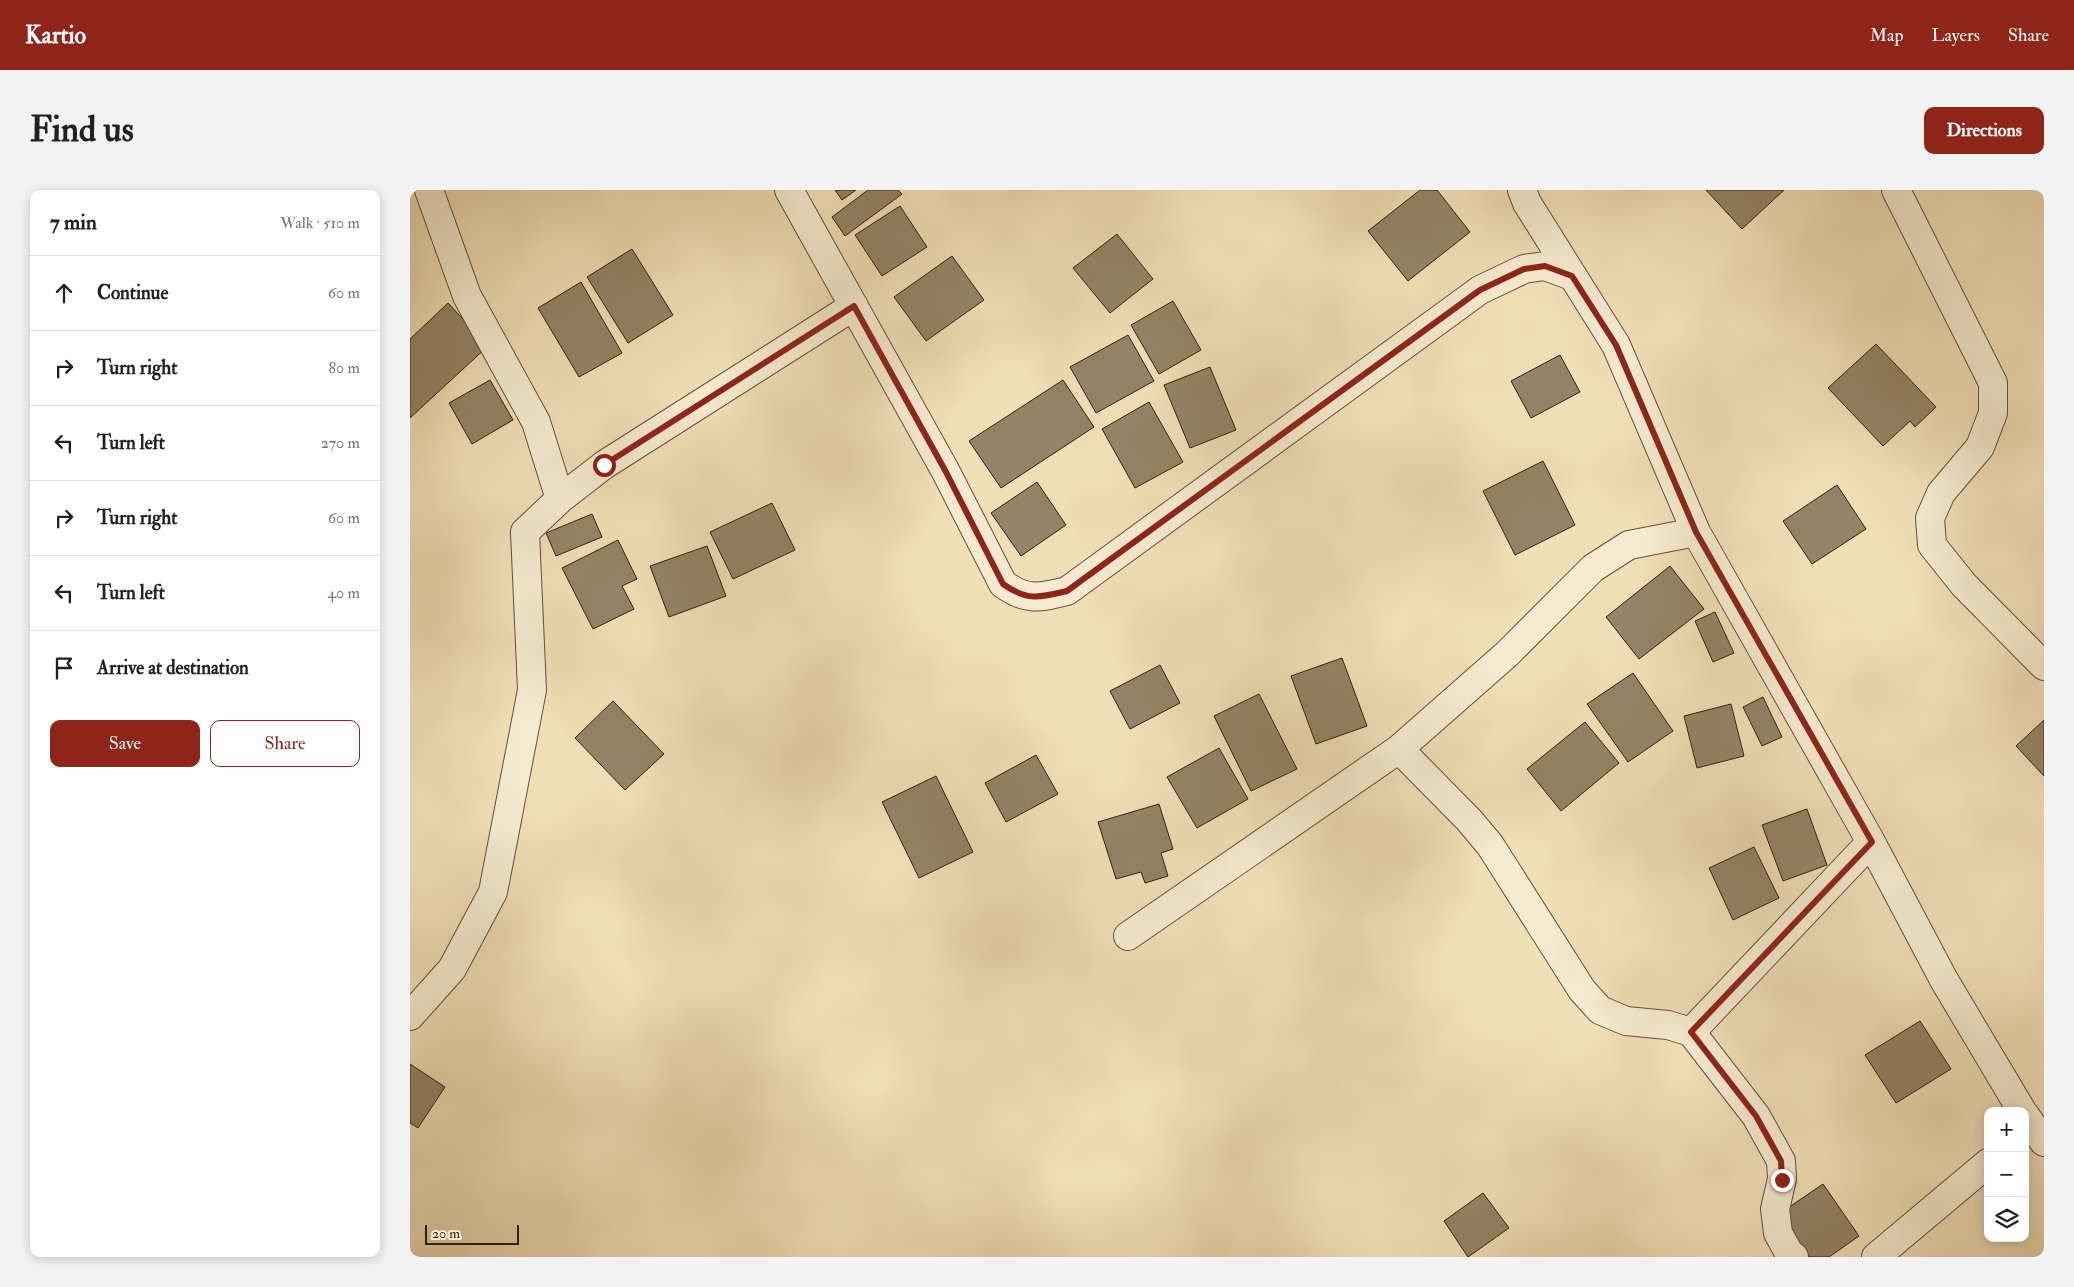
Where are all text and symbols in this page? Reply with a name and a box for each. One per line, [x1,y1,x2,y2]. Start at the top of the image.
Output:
text: Kartio [25,20,86,51]
text: Map [1870,24,1904,47]
text: Layers [1932,24,1980,47]
text: Share [2008,24,2049,47]
button: Directions [1924,107,2044,154]
text: Find us [30,108,134,152]
text: 7 min [50,209,97,236]
text: Walk · 510 m [280,213,360,233]
icon: ahead [50,279,78,307]
text: Continue [97,281,168,305]
text: 60 m [328,283,360,303]
icon: right [50,354,78,382]
text: Turn right [97,356,177,380]
text: 80 m [329,358,360,378]
icon: left [50,429,78,457]
text: Turn left [97,431,165,455]
text: 270 m [321,433,360,453]
route start [593,454,616,477]
icon: right [50,504,78,532]
text: Turn right [97,506,177,530]
text: 60 m [328,508,360,528]
icon: left [50,579,78,607]
text: Turn left [97,581,165,605]
text: 40 m [327,583,360,603]
icon: arrive [50,654,78,682]
text: Arrive at destination [97,656,249,680]
button: Save [50,720,200,767]
button: Share [210,720,360,767]
map controls [1984,1107,2029,1242]
button: + [1984,1107,2029,1152]
button: − [1984,1152,2029,1197]
route end [1771,1169,1794,1192]
button: layers [1984,1197,2029,1242]
scale bar [425,1222,519,1245]
text: 20 m [432,1225,460,1242]

